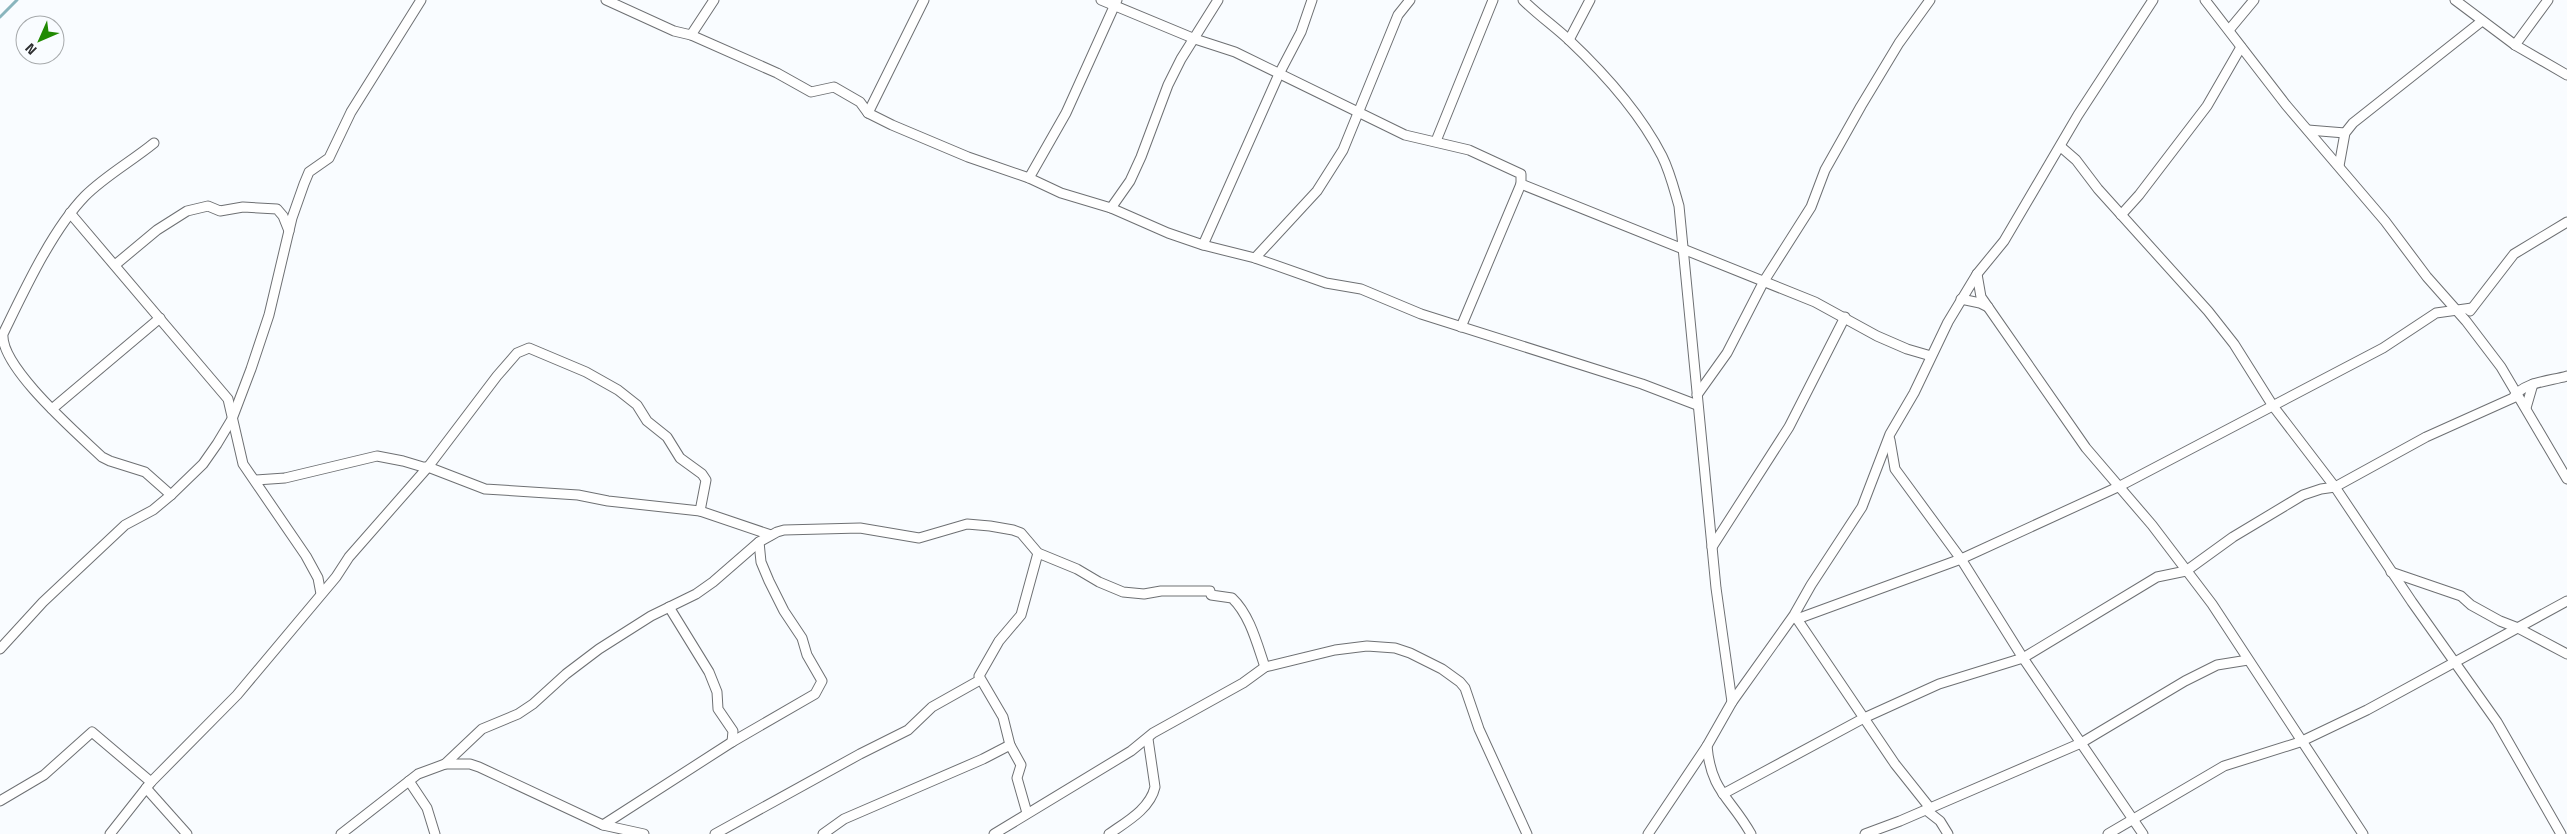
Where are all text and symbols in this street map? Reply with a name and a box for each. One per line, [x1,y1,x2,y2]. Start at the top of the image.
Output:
north arrow [15,15,65,65]
text: N [20,39,41,60]

